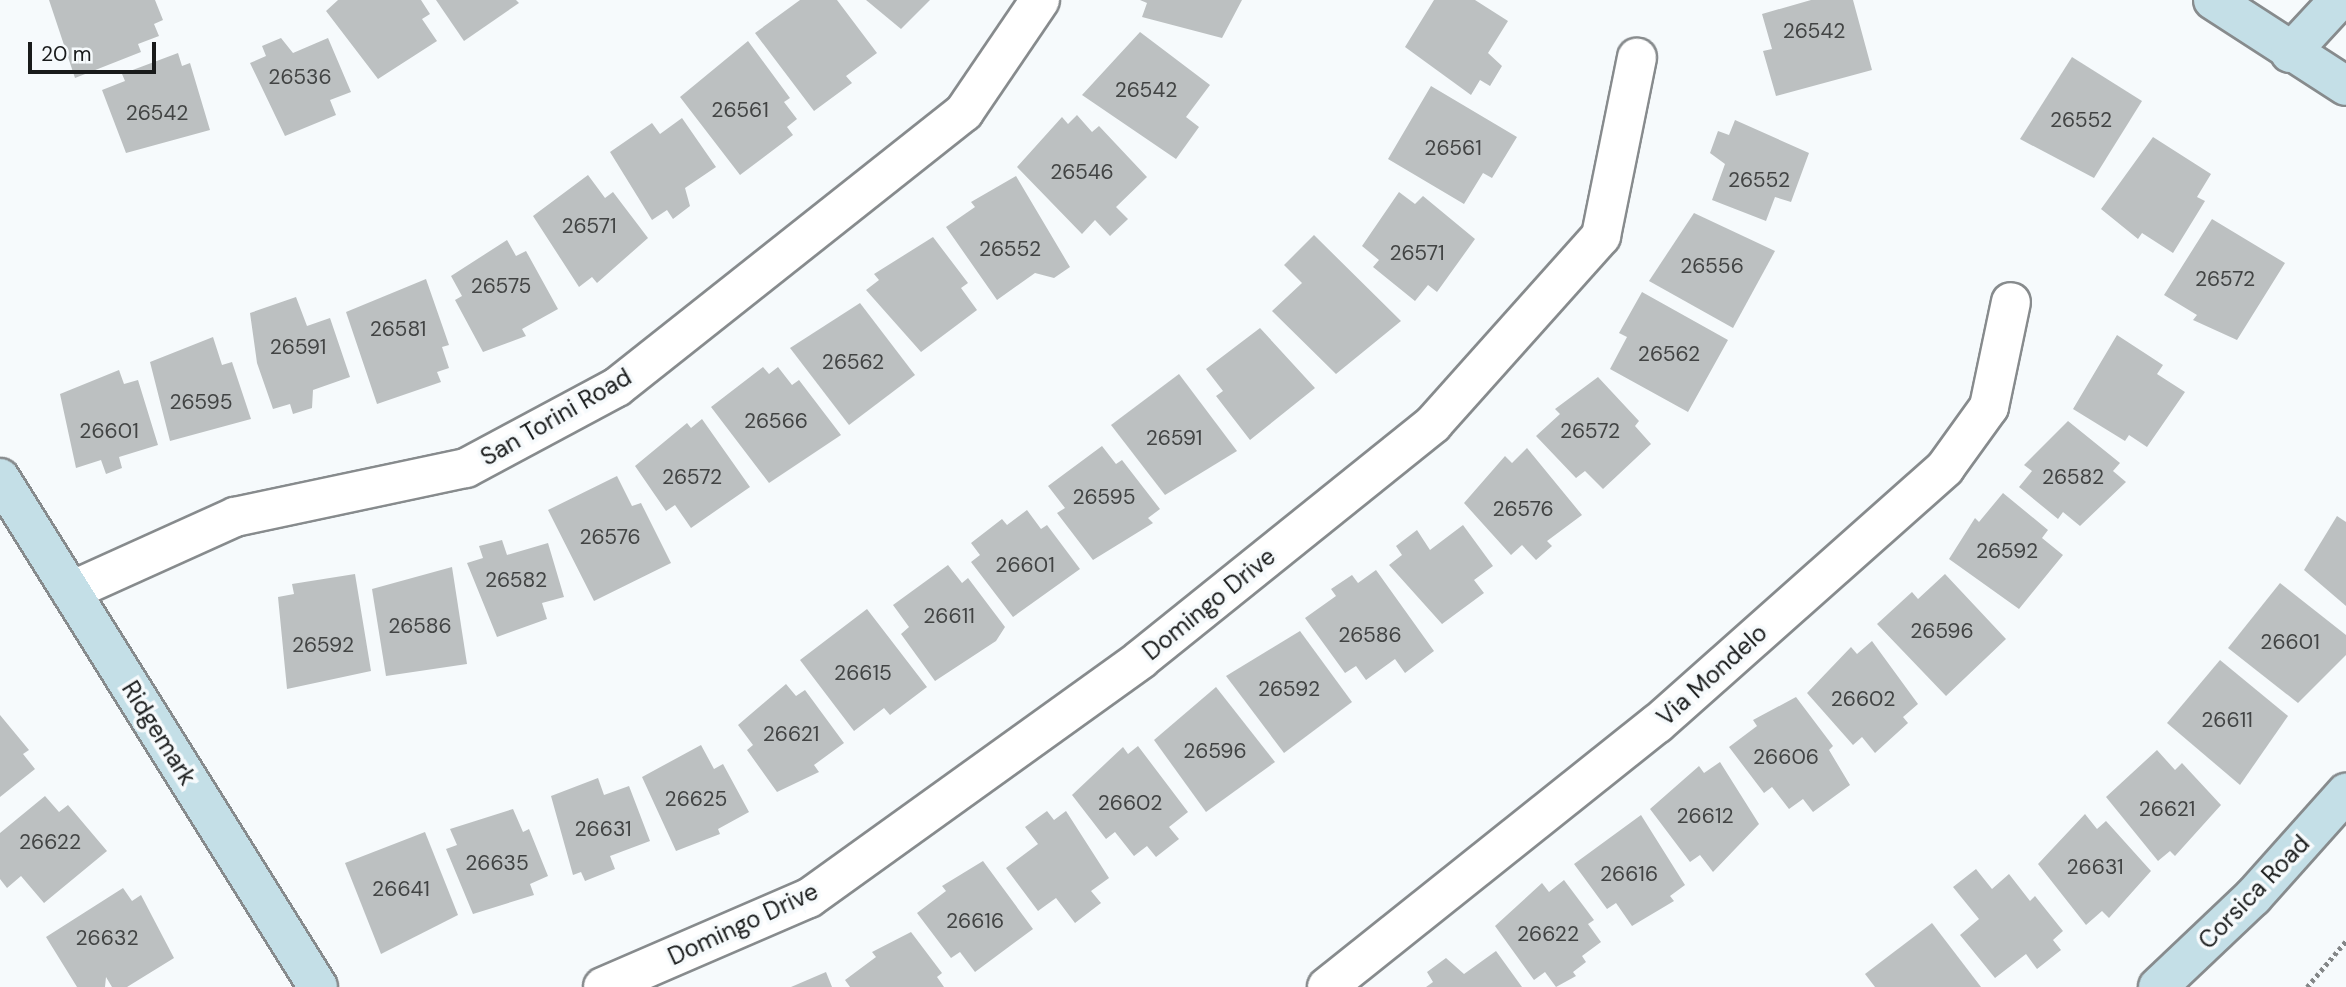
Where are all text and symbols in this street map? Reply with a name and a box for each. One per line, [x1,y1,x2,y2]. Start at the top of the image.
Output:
house number: 26542 [1783,18,1845,44]
scale bar [32,28,159,72]
text: 20 m [41,40,92,68]
house number: 26536 [268,64,332,90]
house number: 26542 [1115,77,1177,103]
house number: 26561 [711,97,769,123]
house number: 26542 [126,100,188,126]
house number: 26552 [2050,107,2112,133]
house number: 26561 [1424,135,1482,161]
house number: 26546 [1050,159,1114,185]
house number: 26552 [1728,167,1790,193]
house number: 26571 [561,213,617,239]
house number: 26552 [979,236,1041,262]
house number: 26571 [1389,240,1445,266]
house number: 26556 [1680,253,1744,279]
house number: 26572 [2195,266,2255,292]
house number: 26575 [471,273,531,299]
house number: 26581 [370,316,426,342]
house number: 26591 [270,334,326,360]
house number: 26562 [1638,341,1700,367]
house number: 26562 [822,349,884,375]
street label: San Torini Road [476,362,636,472]
house number: 26595 [169,389,233,415]
house number: 26566 [744,408,808,434]
house number: 26601 [79,418,139,444]
house number: 26572 [1560,418,1620,444]
house number: 26591 [1146,425,1202,451]
house number: 26572 [662,464,722,490]
house number: 26582 [2042,464,2104,490]
house number: 26595 [1072,484,1136,510]
house number: 26576 [1492,496,1554,522]
house number: 26576 [579,524,641,550]
house number: 26592 [1976,538,2038,564]
street label: Domingo Drive [1137,542,1281,666]
house number: 26601 [995,552,1055,578]
house number: 26582 [485,567,547,593]
house number: 26611 [923,603,975,629]
house number: 26586 [388,613,452,639]
street label: Via Mondelo [1651,618,1773,732]
house number: 26596 [1910,618,1974,644]
house number: 26586 [1338,622,1402,648]
house number: 26601 [2260,629,2320,655]
house number: 26592 [292,632,354,658]
house number: 26615 [834,660,892,686]
street label: Ridgemark [116,676,202,790]
house number: 26592 [1258,676,1320,702]
house number: 26602 [1831,686,1895,712]
house number: 26611 [2201,707,2253,733]
house number: 26621 [763,721,819,747]
house number: 26596 [1183,738,1247,764]
house number: 26606 [1753,744,1819,770]
house number: 26625 [665,786,727,812]
house number: 26602 [1098,790,1162,816]
house number: 26621 [2139,796,2195,822]
house number: 26612 [1676,803,1734,829]
house number: 26631 [574,816,632,842]
house number: 26622 [19,829,81,855]
street label: Corsica Road [2193,829,2315,955]
house number: 26635 [465,850,529,876]
house number: 26631 [2066,854,2124,880]
house number: 26616 [1600,861,1658,887]
house number: 26641 [372,876,430,902]
street label: Domingo Drive [663,877,823,971]
house number: 26616 [946,908,1004,934]
house number: 26622 [1517,921,1579,947]
house number: 26632 [76,925,138,951]

